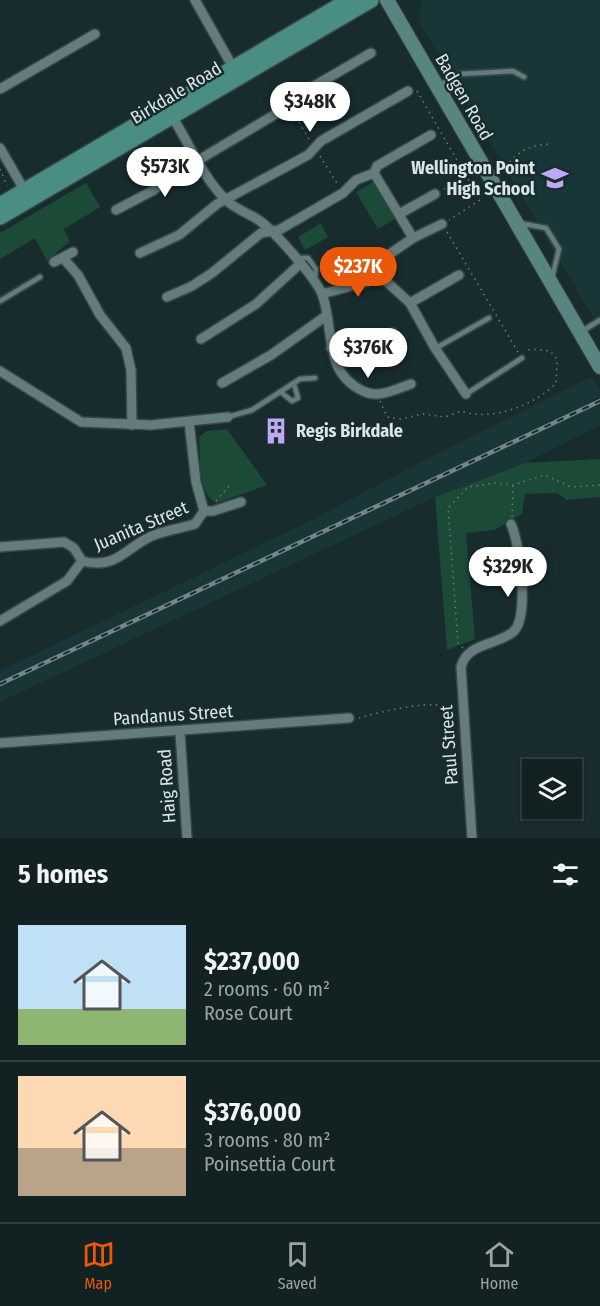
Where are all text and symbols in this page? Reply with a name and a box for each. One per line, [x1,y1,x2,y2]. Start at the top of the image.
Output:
street label: Badgen Road [430,50,498,144]
street label: Birkdale Road [126,57,226,129]
pin: $348K [268,82,352,133]
text: $348K [284,89,336,113]
pin: $573K [123,147,207,198]
text: $573K [141,154,189,178]
place label: Wellington Point High School [411,157,536,200]
school or university icon: Wellington Point High School [540,163,570,193]
pin: $237K [316,247,400,298]
text: $237K [334,254,382,278]
pin: $376K [326,328,410,379]
text: $376K [343,335,393,359]
building icon: Regis Birkdale [261,416,291,446]
place label: Regis Birkdale [296,420,403,442]
street label: Juanita Street [91,496,192,556]
pin: $329K [466,547,550,598]
text: $329K [483,554,533,578]
street label: Pandanus Street [112,700,234,730]
street label: Paul Street [435,704,463,786]
street label: Haig Road [153,748,181,824]
map controls [522,759,582,819]
button: layers [522,759,582,819]
icon: filters [549,858,582,891]
text: 5 homes [18,859,108,890]
text: $237,000 [204,946,300,977]
icon: home [66,949,138,1021]
text: 2 rooms · 60 m² [204,977,330,1001]
text: Rose Court [204,1001,293,1025]
text: $376,000 [204,1097,301,1128]
icon: home [66,1100,138,1172]
text: 3 rooms · 80 m² [204,1128,330,1152]
text: Poinsettia Court [204,1152,335,1176]
tab: Map [82,1238,115,1293]
tab: Saved [278,1238,317,1293]
tab: Home [480,1238,518,1293]

